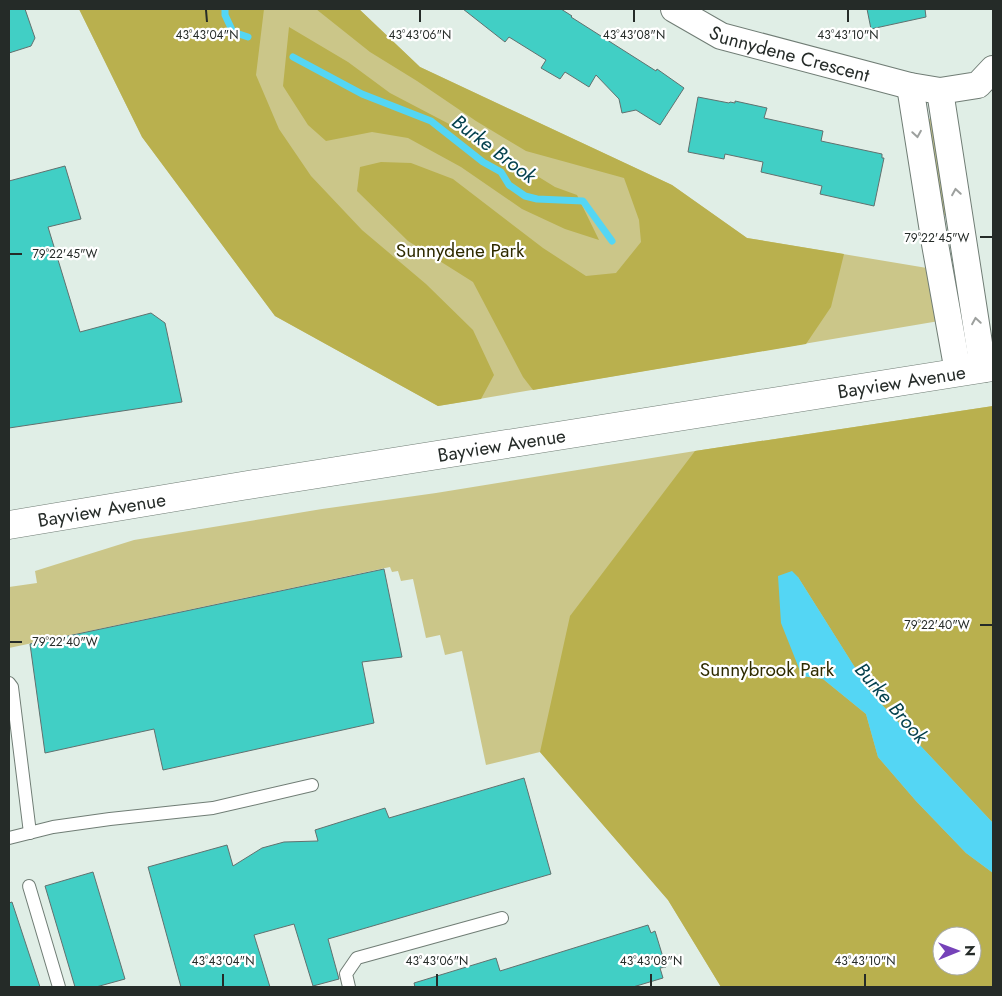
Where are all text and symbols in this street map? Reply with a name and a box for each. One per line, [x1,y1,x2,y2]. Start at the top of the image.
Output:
street label: Sunnydene Crescent [704,18,873,88]
text: 43°43'04"N [176,26,238,44]
text: 43°43'06"N [389,26,451,44]
text: 43°43'08"N [603,26,665,44]
text: 43°43'10"N [817,26,879,44]
water label: Burke Brook [446,108,543,191]
one-way arrow [912,129,922,138]
one-way arrow [951,187,961,196]
text: 79°22'45"W [905,229,970,247]
park label: Sunnydene Park [396,237,525,264]
text: 79°22'45"W [33,245,98,263]
one-way arrow [971,317,981,325]
street label: Bayview Avenue [836,358,968,405]
street label: Bayview Avenue [436,421,568,468]
street label: Bayview Avenue [36,485,168,533]
text: 79°22'40"W [904,616,970,634]
text: 79°22'40"W [32,633,98,651]
park label: Sunnybrook Park [700,656,835,683]
water label: Burke Brook [848,656,935,751]
north arrow [932,926,982,976]
text: N [960,945,980,957]
text: 43°43'04"N [192,952,254,970]
text: 43°43'06"N [406,952,468,970]
text: 43°43'08"N [620,952,682,970]
text: 43°43'10"N [834,952,896,970]

